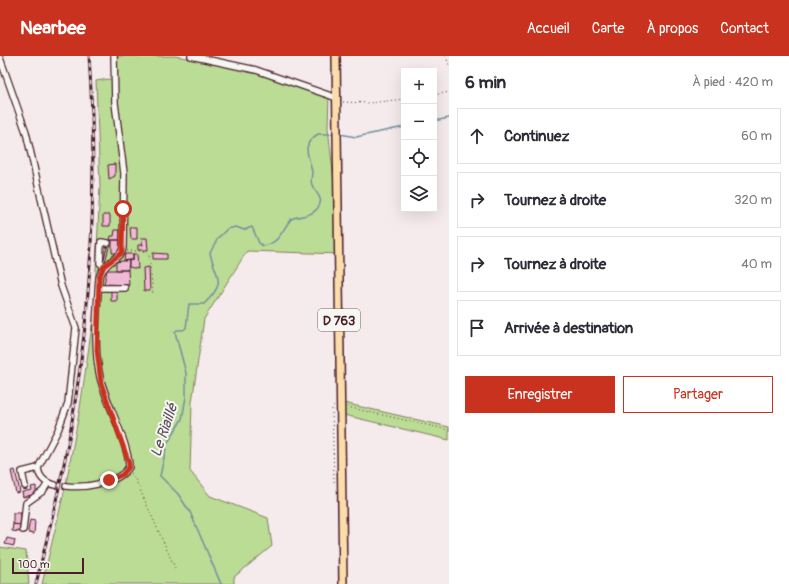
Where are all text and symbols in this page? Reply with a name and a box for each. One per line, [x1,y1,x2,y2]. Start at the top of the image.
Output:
text: Nearbee [20,16,86,40]
text: Accueil [527,20,570,37]
text: Carte [592,20,624,37]
text: À propos [646,20,698,37]
text: Contact [720,20,769,37]
map controls [401,68,437,212]
button: + [401,68,437,104]
text: 6 min [465,72,506,93]
text: À pied · 420 m [692,74,773,90]
button: − [401,104,437,140]
icon: ahead [466,125,488,147]
text: Continuez [504,127,569,146]
text: 60 m [741,128,772,144]
button: locate [401,140,437,176]
button: layers [401,176,437,212]
icon: right [466,189,488,211]
text: Tournez à droite [504,191,606,210]
text: 320 m [734,192,772,208]
route start [114,200,132,218]
icon: right [466,253,488,275]
text: Tournez à droite [504,255,606,274]
text: 40 m [741,256,772,272]
road number: D 763 [318,309,360,331]
icon: arrive [466,317,488,339]
text: Arrivée à destination [504,319,633,338]
button: Enregistrer [465,376,615,413]
button: Partager [623,376,773,413]
water label: Le Riaillé [146,400,183,459]
route end [100,471,118,489]
scale bar [12,556,84,575]
text: 100 m [18,558,49,571]

